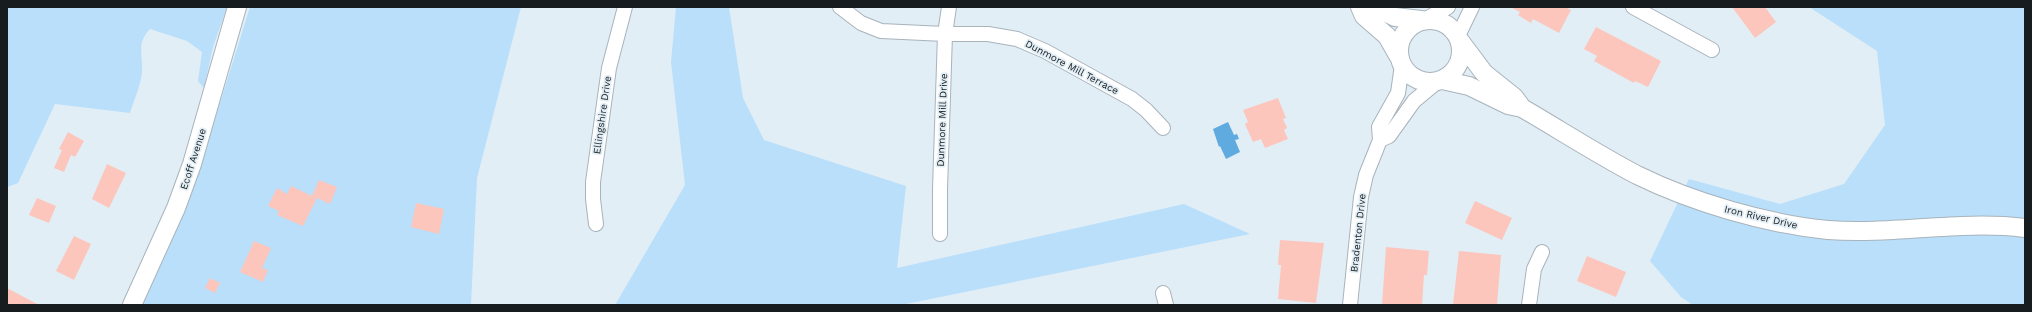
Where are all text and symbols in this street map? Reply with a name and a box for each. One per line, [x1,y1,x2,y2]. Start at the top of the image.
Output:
street label: Dunmore Mill Terrace [1023,38,1121,96]
street label: Dunmore Mill Drive [935,73,949,167]
street label: Ellingshire Drive [591,75,613,155]
street label: Ecoff Avenue [178,127,208,191]
street label: Bradenton Drive [1348,193,1368,273]
street label: Iron River Drive [1723,203,1799,231]

